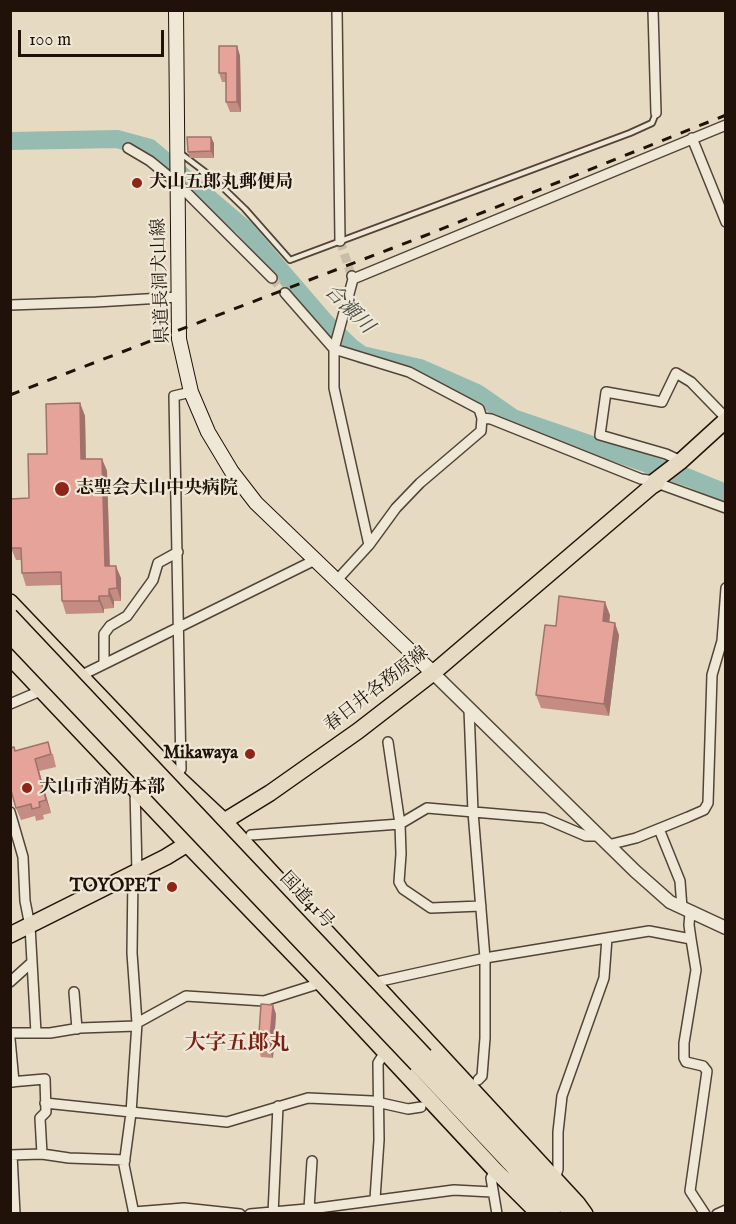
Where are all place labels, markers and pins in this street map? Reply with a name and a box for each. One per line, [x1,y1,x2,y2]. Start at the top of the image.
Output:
place label: 犬山五郎丸郵便局 [149,172,293,194]
marker: 犬山五郎丸郵便局 [130,176,144,190]
place label: 志聖会犬山中央病院 [76,478,238,500]
marker: 志聖会犬山中央病院 [53,480,71,498]
place label: Mikawaya [163,743,238,765]
marker: Mikawaya [243,747,257,761]
place label: 犬山市消防本部 [39,777,165,799]
marker: 犬山市消防本部 [20,781,34,795]
place label: TOYOPET [70,876,160,898]
marker: TOYOPET [165,880,179,894]

